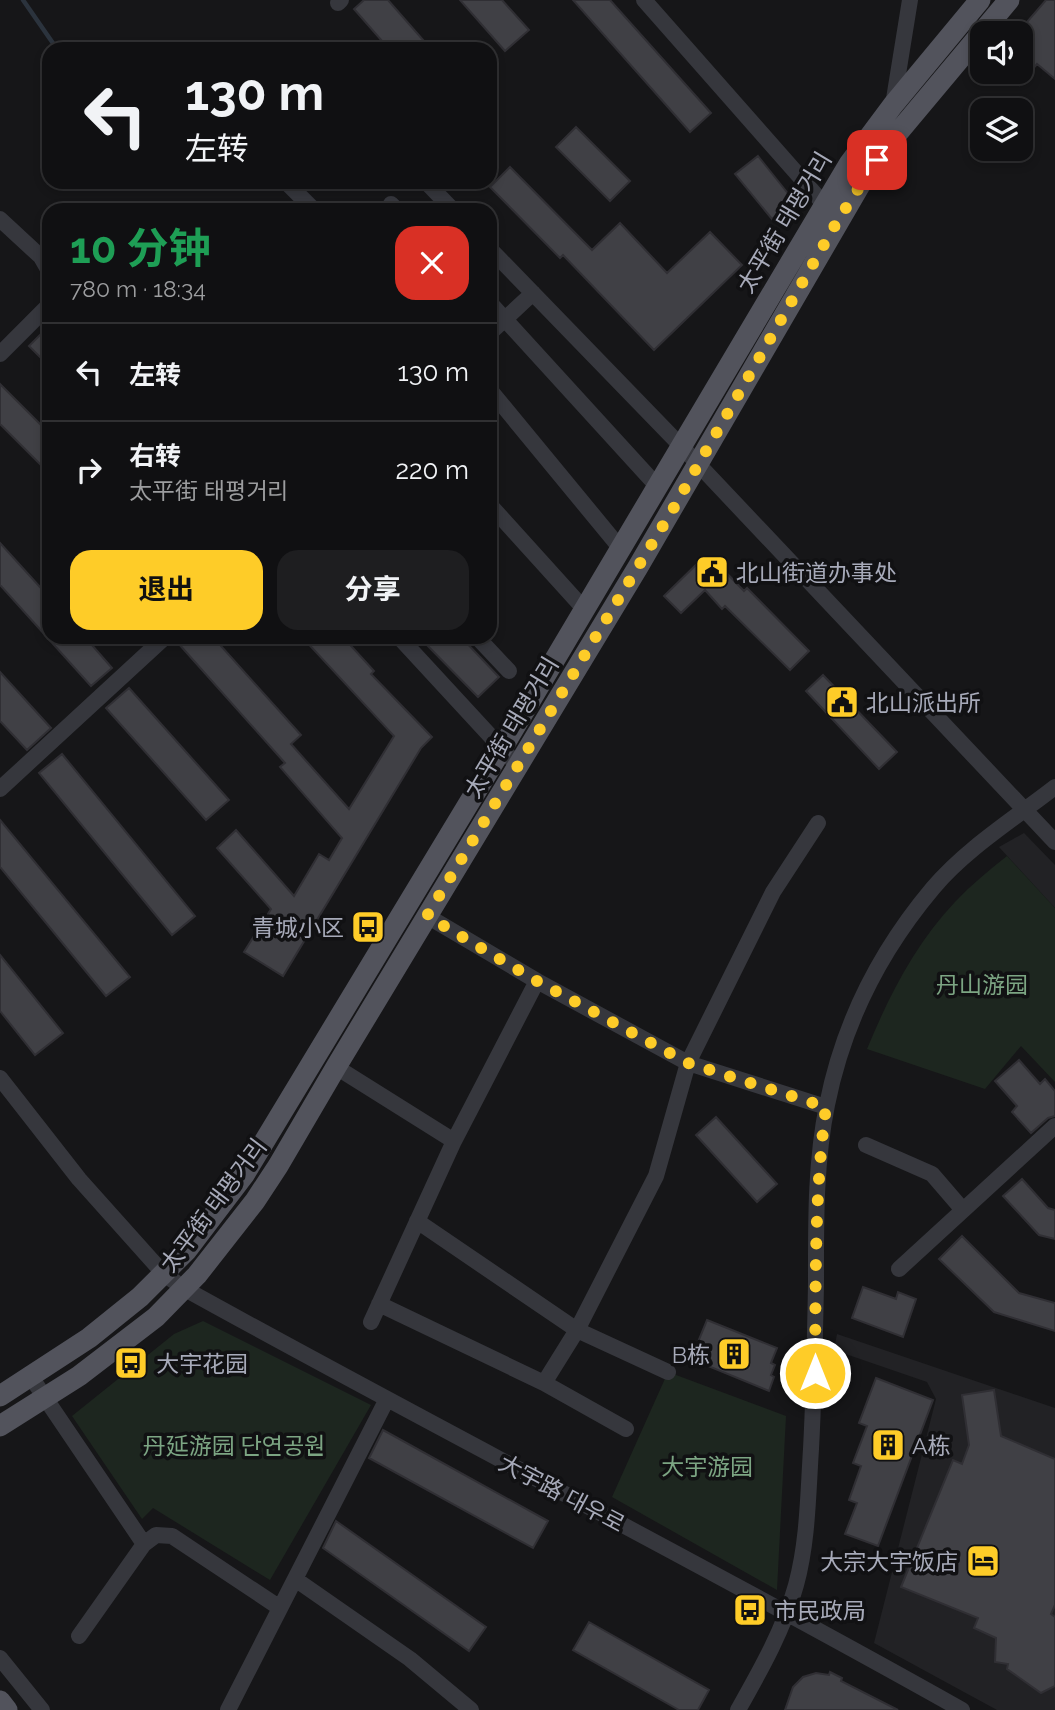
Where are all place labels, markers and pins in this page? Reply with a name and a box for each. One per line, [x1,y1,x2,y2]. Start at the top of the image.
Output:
pin [847,130,907,190]
public building icon: 北山街道办事处 [693,553,731,591]
place label: 北山街道办事处 [736,559,897,586]
public building icon: 北山派出所 [823,683,861,721]
place label: 北山派出所 [866,689,981,716]
bus stop icon: 青城小区 [349,908,387,946]
place label: 青城小区 [252,914,344,941]
building icon: B栋 [715,1335,753,1373]
place label: B栋 [672,1341,710,1368]
bus stop icon: 大宇花园 [112,1344,150,1382]
place label: 大宇花园 [156,1350,248,1377]
building icon: A栋 [869,1426,907,1464]
place label: A栋 [912,1432,951,1459]
hotel icon: 大宗大宇饭店 [964,1542,1002,1580]
place label: 大宗大宇饭店 [820,1548,958,1575]
bus stop icon: 市民政局 [731,1591,769,1629]
place label: 市民政局 [774,1597,866,1624]

